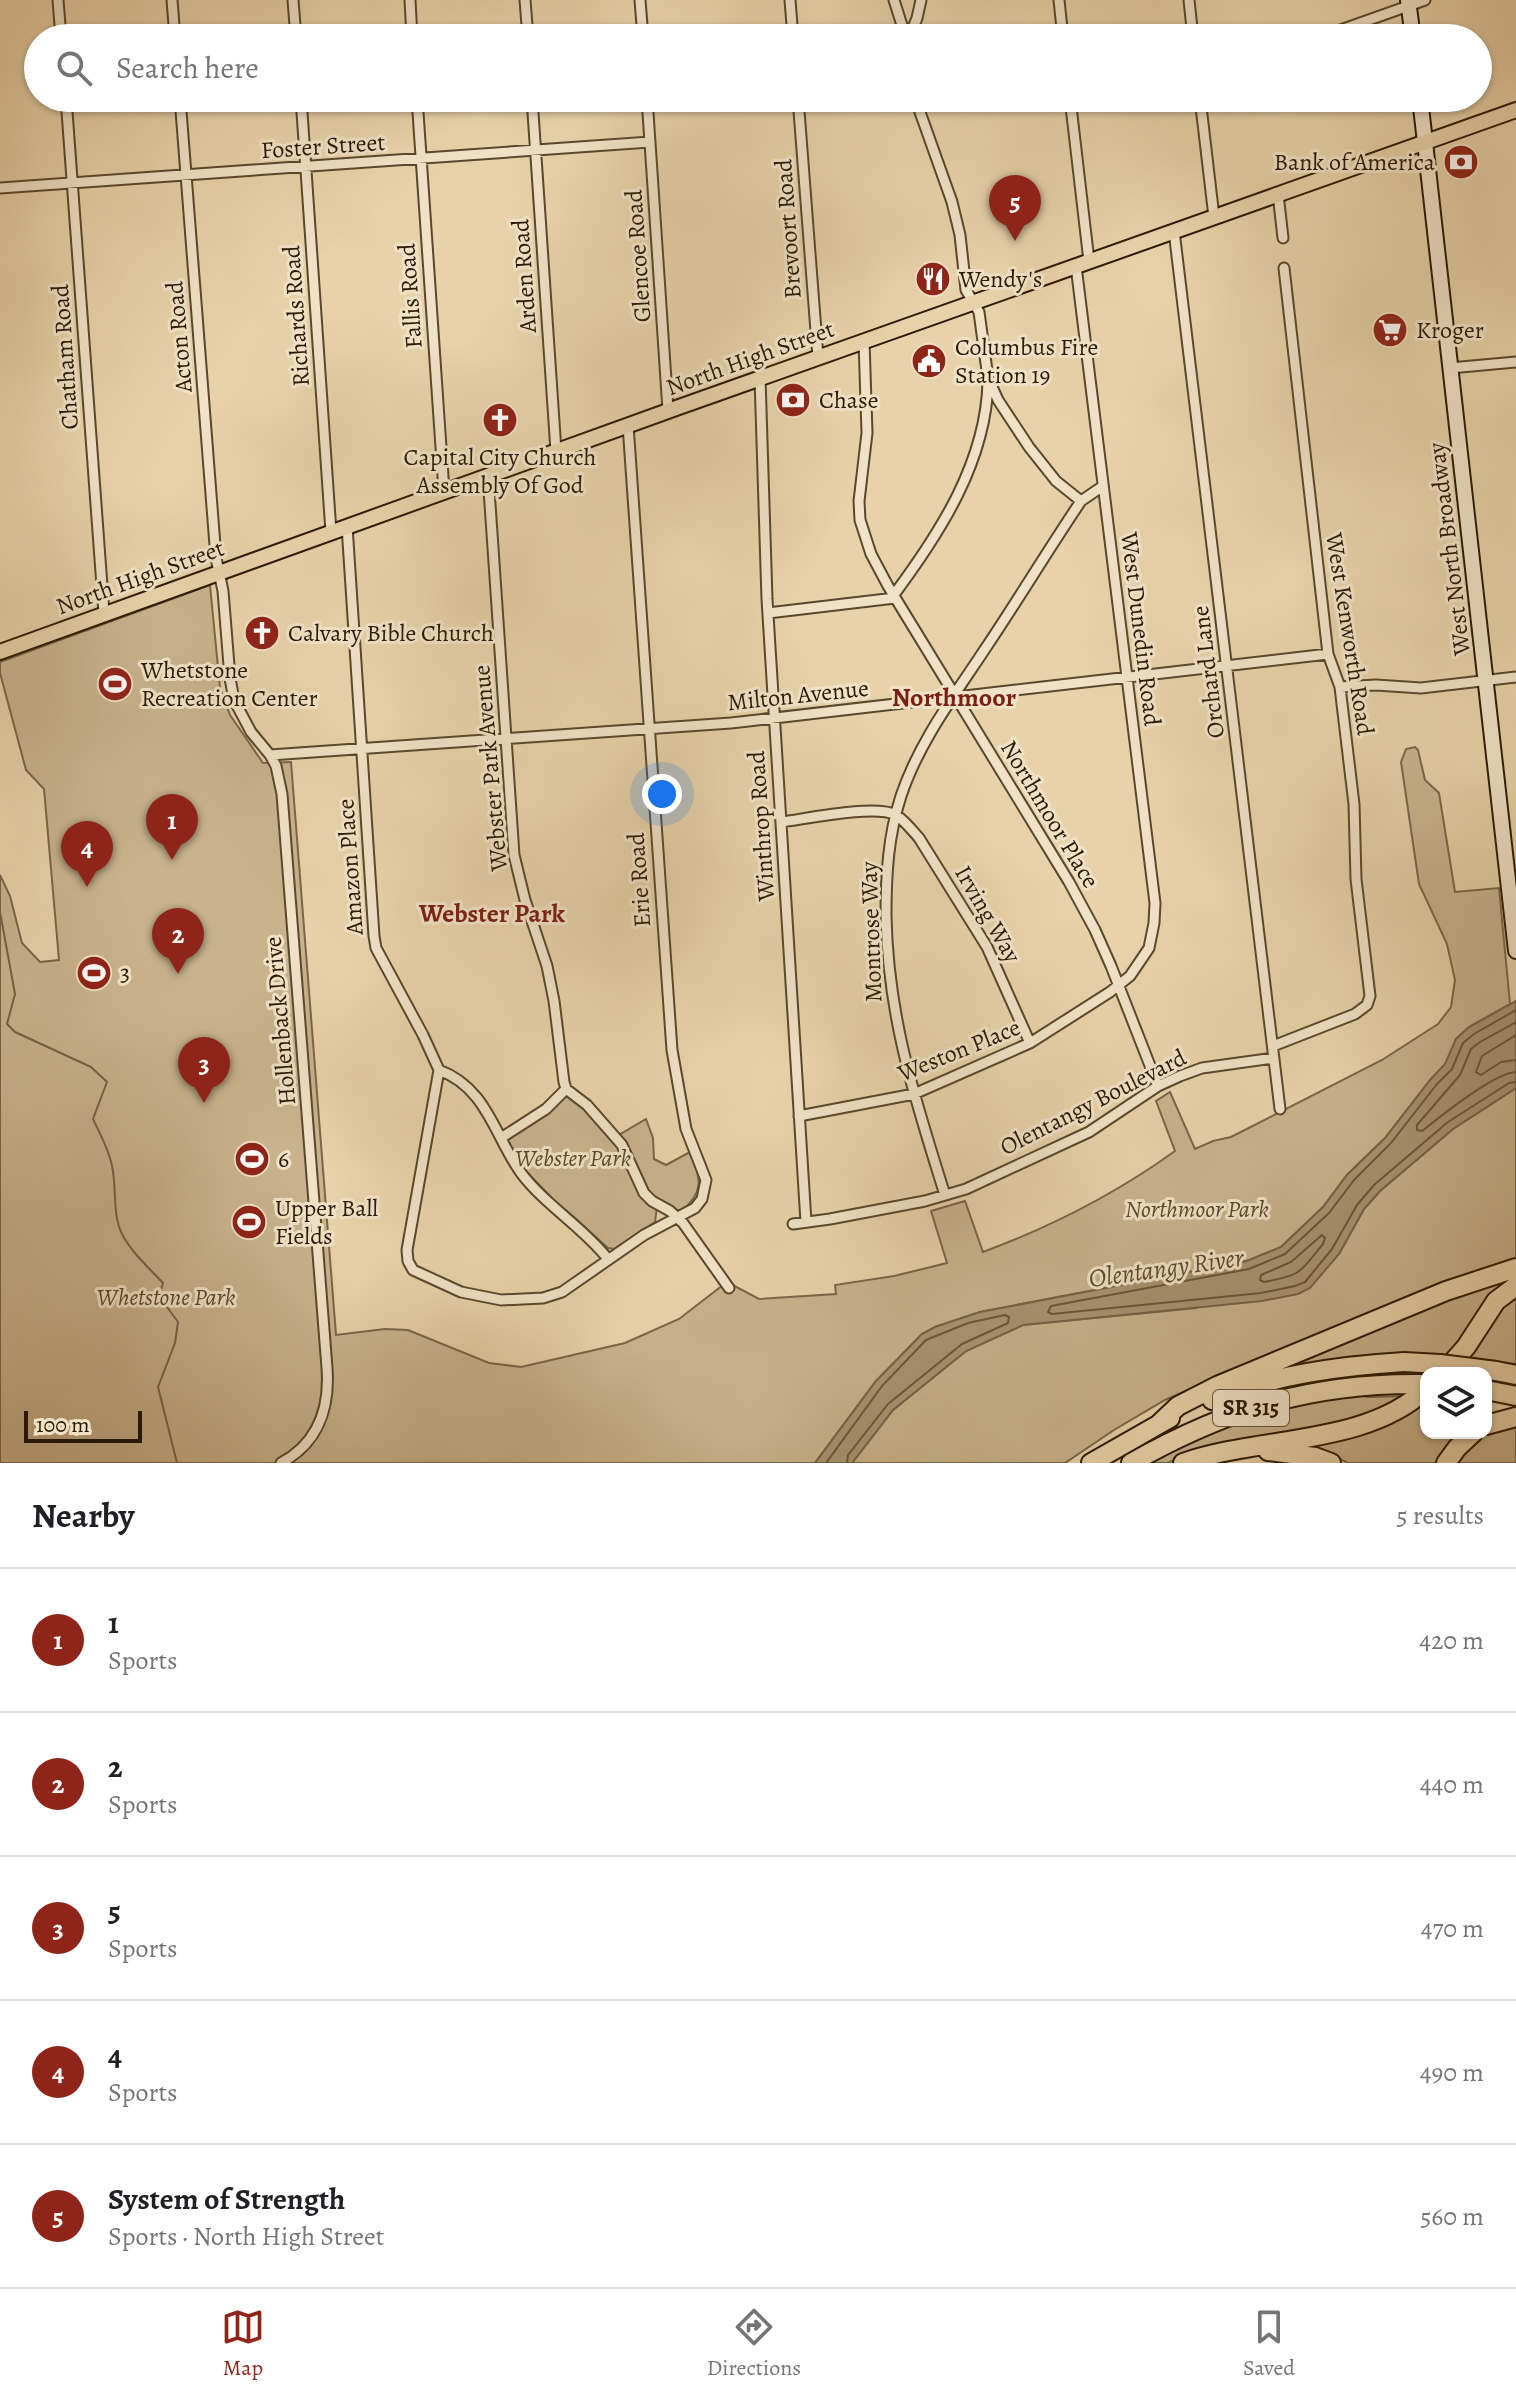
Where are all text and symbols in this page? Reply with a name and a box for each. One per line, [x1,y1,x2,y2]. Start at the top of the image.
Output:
search box [24,24,1492,112]
icon: search [52,46,96,90]
text: Search here [116,48,259,88]
street label: Foster Street [260,126,386,166]
bank icon: Bank of America [1442,143,1480,181]
place label: Bank of America [1274,146,1436,178]
street label: Brevoort Road [767,158,809,300]
pin: 5 [989,175,1041,241]
street label: Glencoe Road [617,189,659,323]
street label: Arden Road [504,218,544,335]
street label: Fallis Road [390,242,430,350]
street label: Richards Road [275,244,317,388]
restaurant icon: Wendy's [914,260,952,298]
place label: Wendy's [958,263,1042,295]
street label: Acton Road [158,280,200,395]
street label: Chatham Road [44,283,86,431]
supermarket icon: Kroger [1371,311,1409,349]
street label: North High Street [662,313,839,403]
place label: Kroger [1416,314,1484,346]
place label: Columbus Fire Station 19 [955,331,1098,391]
public building icon: Columbus Fire Station 19 [910,342,948,380]
bank icon: Chase [774,381,812,419]
place label: Chase [819,384,878,416]
church icon: Capital City Church Assembly Of God [481,401,519,439]
place label: Capital City Church Assembly Of God [404,441,597,501]
street label: West North Broadway [1420,441,1478,658]
street label: West Dunedin Road [1113,529,1169,728]
street label: West Kenworth Road [1318,529,1382,738]
street label: North High Street [52,532,229,622]
street label: Orchard Lane [1184,604,1232,740]
church icon: Calvary Bible Church [243,614,281,652]
place label: Calvary Bible Church [288,617,494,649]
place label: Whetstone Recreation Center [140,654,318,714]
street label: Webster Park Avenue [465,663,515,874]
sports icon: Whetstone Recreation Center [96,665,134,703]
street label: Milton Avenue [726,672,870,718]
district label: Northmoor [892,680,1017,715]
street label: Northmoor Place [993,734,1107,894]
street label: Winthrop Road [740,750,782,903]
your location [642,774,682,814]
pin: 1 [146,794,198,860]
street label: Amazon Place [329,798,371,937]
pin: 4 [61,821,113,887]
street label: Erie Road [620,831,658,928]
street label: Irving Way [947,860,1029,969]
street label: Montrose Way [853,861,889,1003]
district label: Webster Park [418,896,565,931]
pin: 2 [152,908,204,974]
street label: Hollenback Drive [257,935,303,1107]
sports icon: 3 [75,954,113,992]
place label: 3 [120,957,130,989]
street label: Weston Place [892,1011,1025,1089]
pin: 3 [178,1037,230,1103]
street label: Olentangy Boulevard [994,1041,1192,1163]
sports icon: 6 [233,1140,271,1178]
park label: Webster Park [515,1142,632,1174]
place label: 6 [278,1143,289,1175]
place label: Upper Ball Fields [275,1192,378,1252]
park label: Northmoor Park [1125,1193,1269,1225]
sports icon: Upper Ball Fields [230,1203,268,1241]
water label: Olentangy River [1086,1240,1247,1296]
park label: Whetstone Park [96,1281,236,1313]
map controls [1420,1367,1492,1439]
button: layers [1420,1367,1492,1439]
road number: SR 315 [1213,1390,1289,1426]
scale bar [24,1407,142,1443]
text: 100 m [36,1410,90,1440]
text: Nearby [32,1492,135,1539]
text: 5 results [1396,1498,1484,1533]
text: 1 [108,1603,119,1643]
text: 1 [53,1623,63,1658]
text: 420 m [1419,1623,1484,1658]
text: Sports [108,1643,177,1678]
text: 2 [108,1747,123,1787]
text: 2 [52,1767,64,1802]
text: 440 m [1420,1767,1484,1802]
text: Sports [108,1787,177,1822]
text: 5 [108,1891,121,1931]
text: 3 [52,1911,64,1946]
text: 470 m [1421,1911,1484,1946]
text: Sports [108,1931,177,1966]
text: 4 [108,2035,122,2075]
text: 4 [52,2055,64,2090]
text: 490 m [1420,2055,1484,2090]
text: Sports [108,2075,177,2110]
text: System of Strength [108,2179,345,2219]
text: 5 [52,2199,64,2234]
text: 560 m [1420,2199,1484,2234]
text: Sports · North High Street [108,2219,384,2254]
tab: Map [221,2305,265,2383]
tab: Directions [707,2305,801,2383]
tab: Saved [1243,2305,1295,2383]

